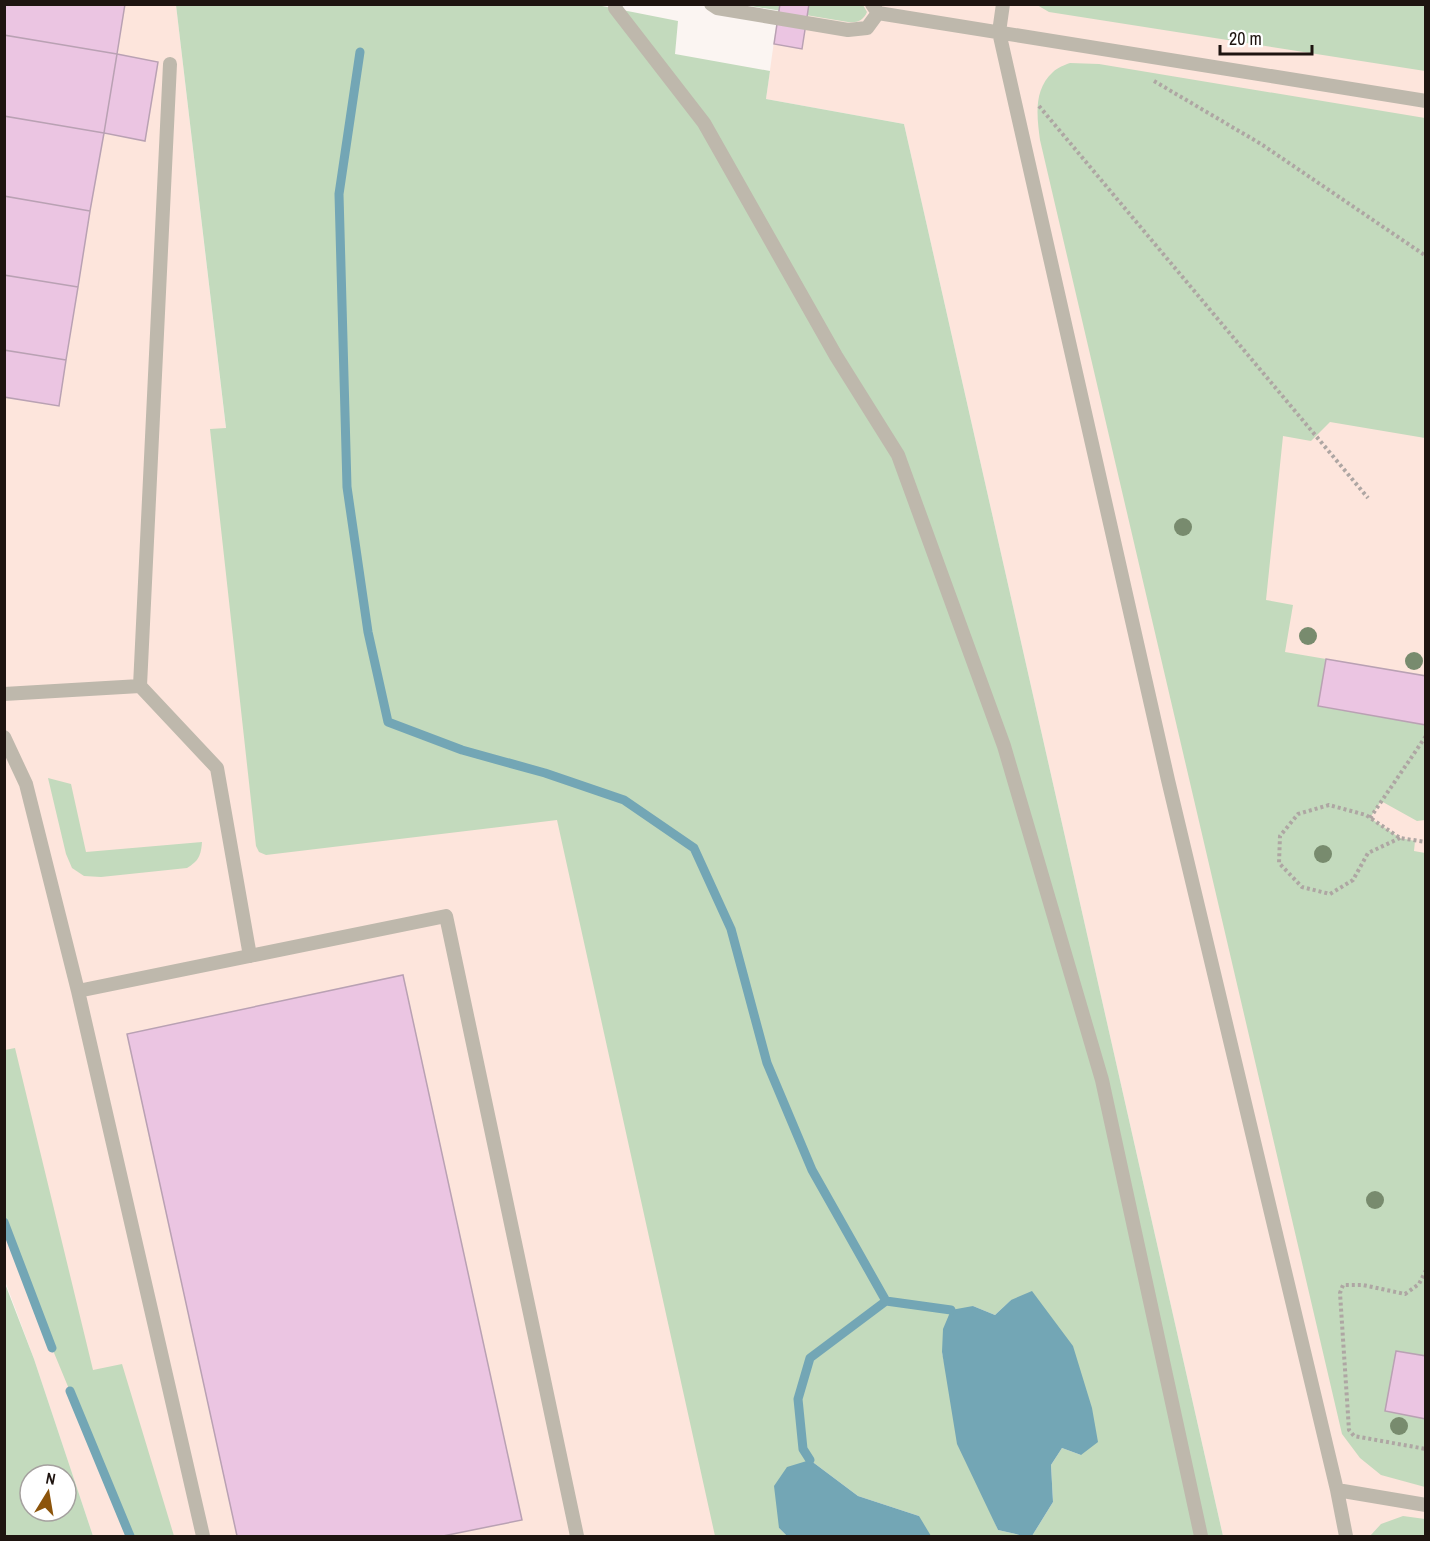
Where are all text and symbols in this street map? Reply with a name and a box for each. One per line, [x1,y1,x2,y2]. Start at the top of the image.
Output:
scale bar [1220,18,1312,56]
text: 20 m [1229,26,1262,51]
north arrow [18,1463,78,1523]
text: N [44,1467,58,1490]

